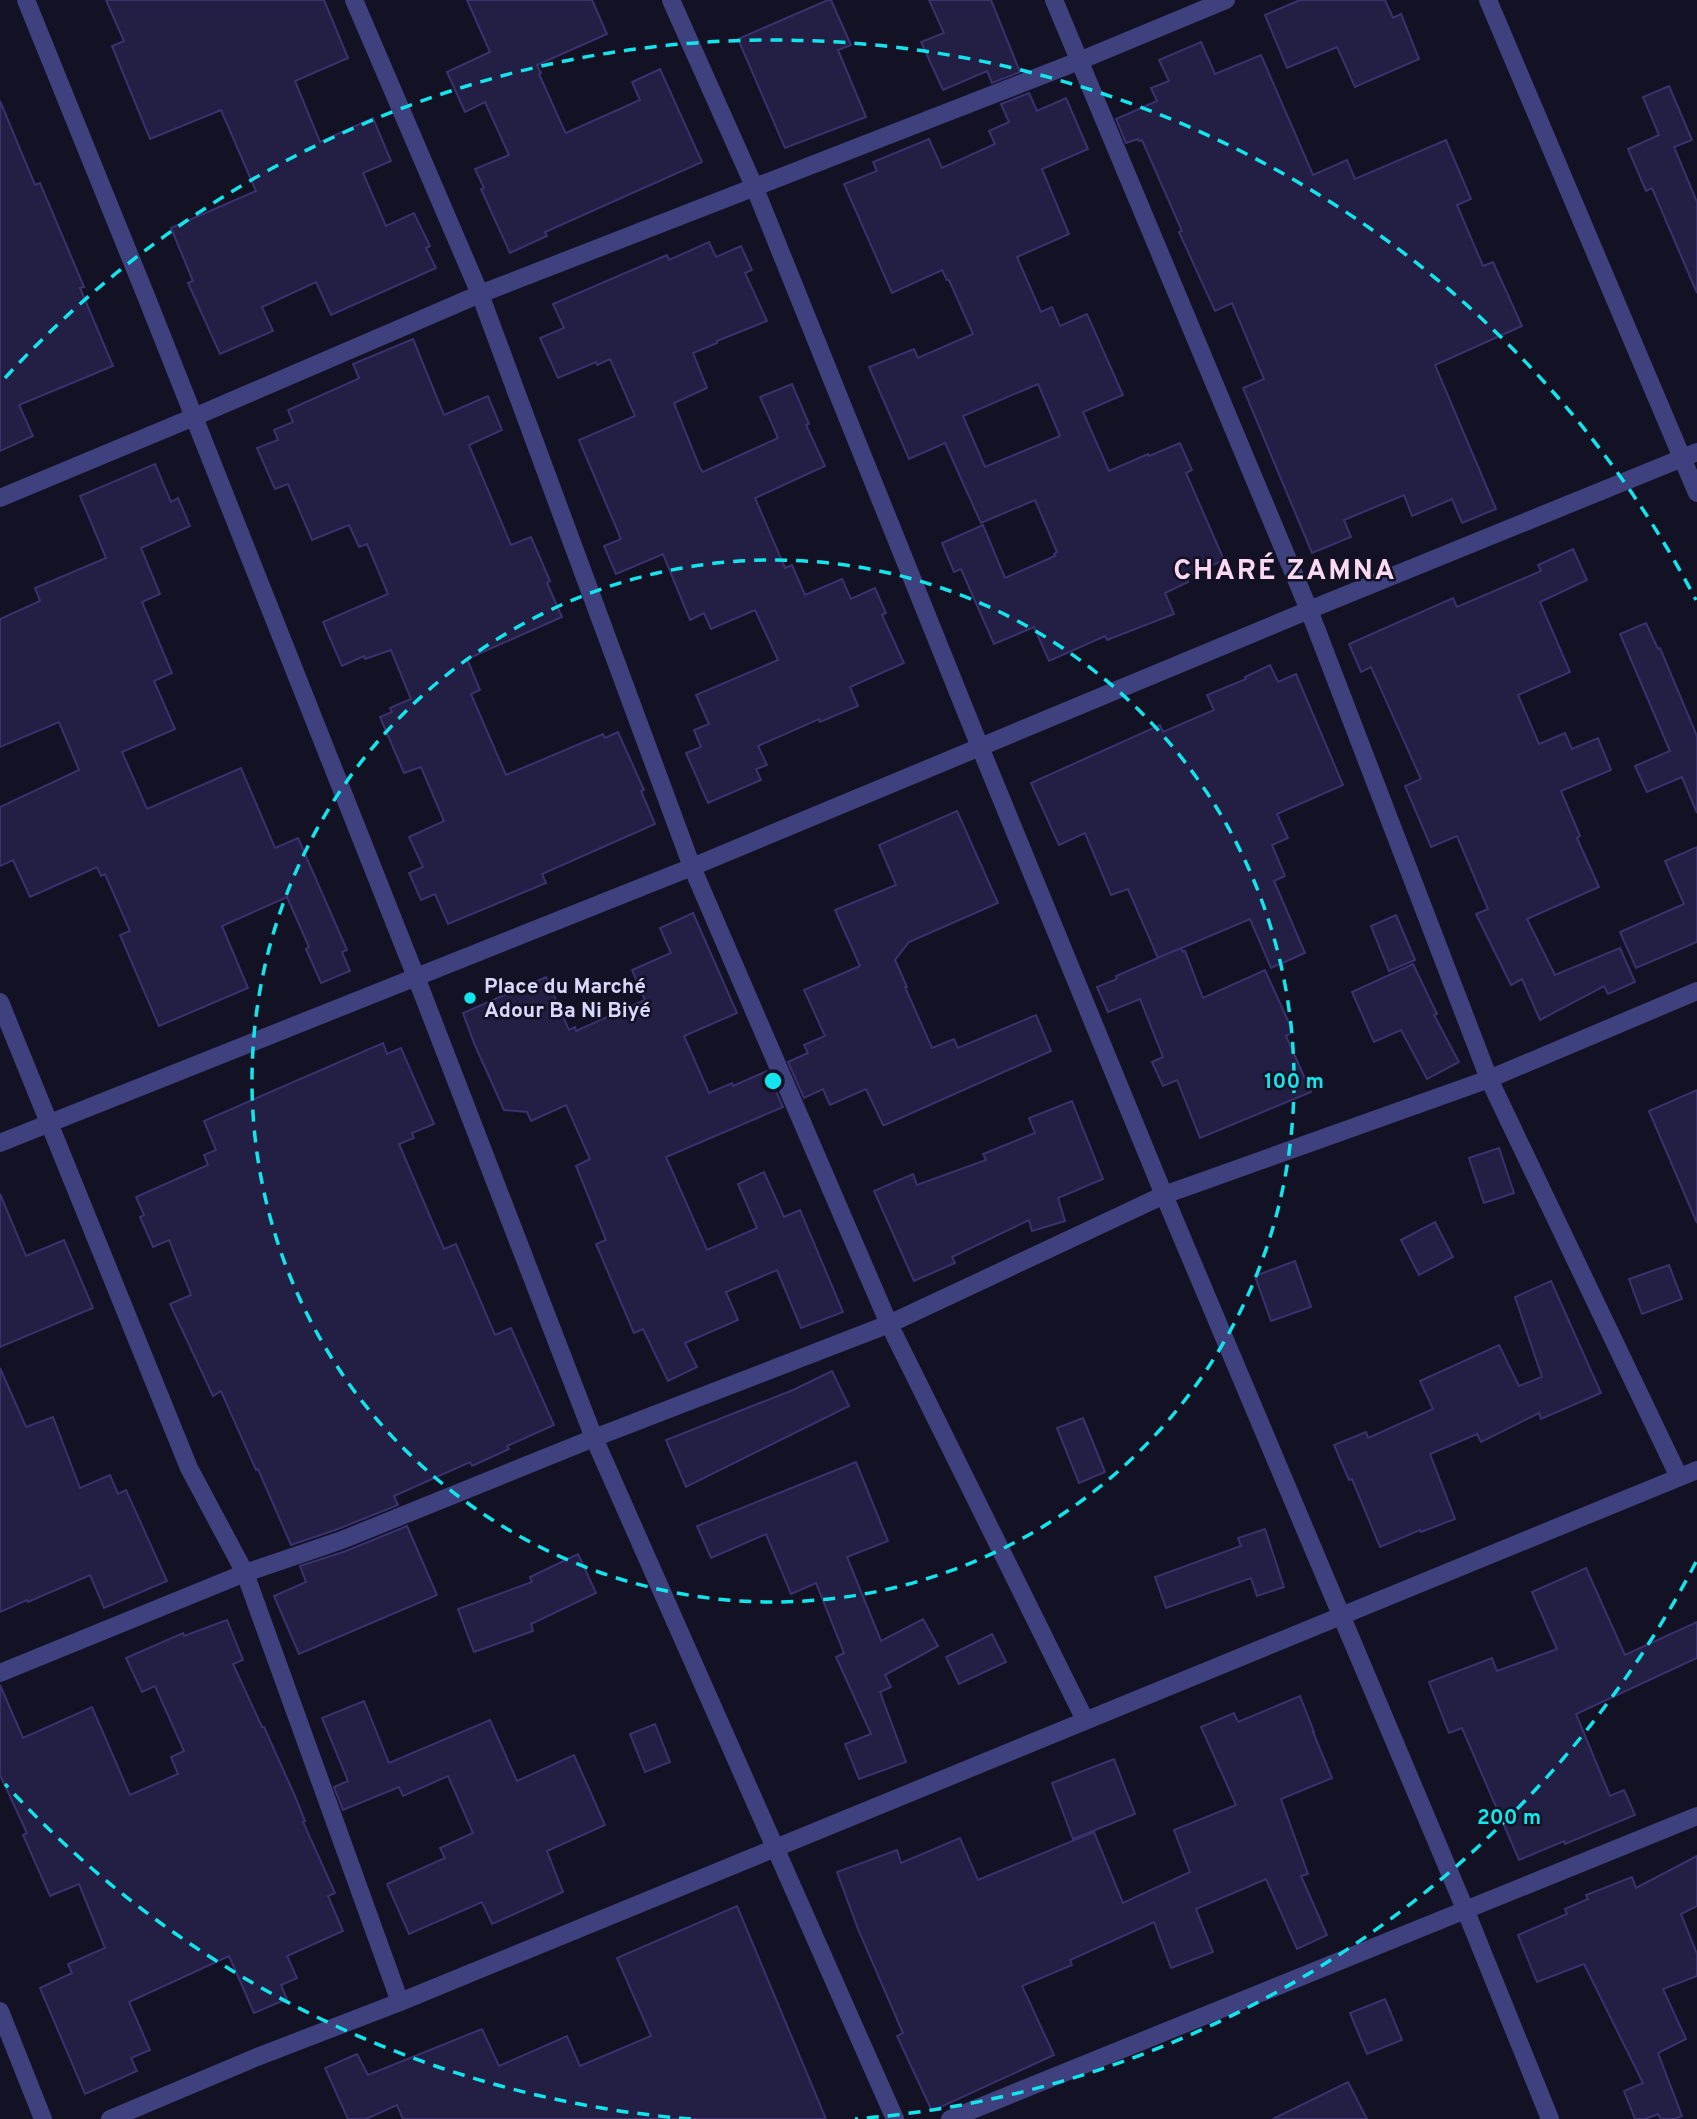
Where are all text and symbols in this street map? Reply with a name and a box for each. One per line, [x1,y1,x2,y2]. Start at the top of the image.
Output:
district label: CHARÉ ZAMNA [1173,552,1397,590]
place label: Place du Marché Adour Ba Ni Biyé [484,974,651,1025]
marker: Place du Marché Adour Ba Ni Biyé [462,990,478,1006]
centre of rings [761,1069,785,1093]
text: 100 m [1264,1069,1324,1096]
text: 200 m [1477,1805,1541,1832]

